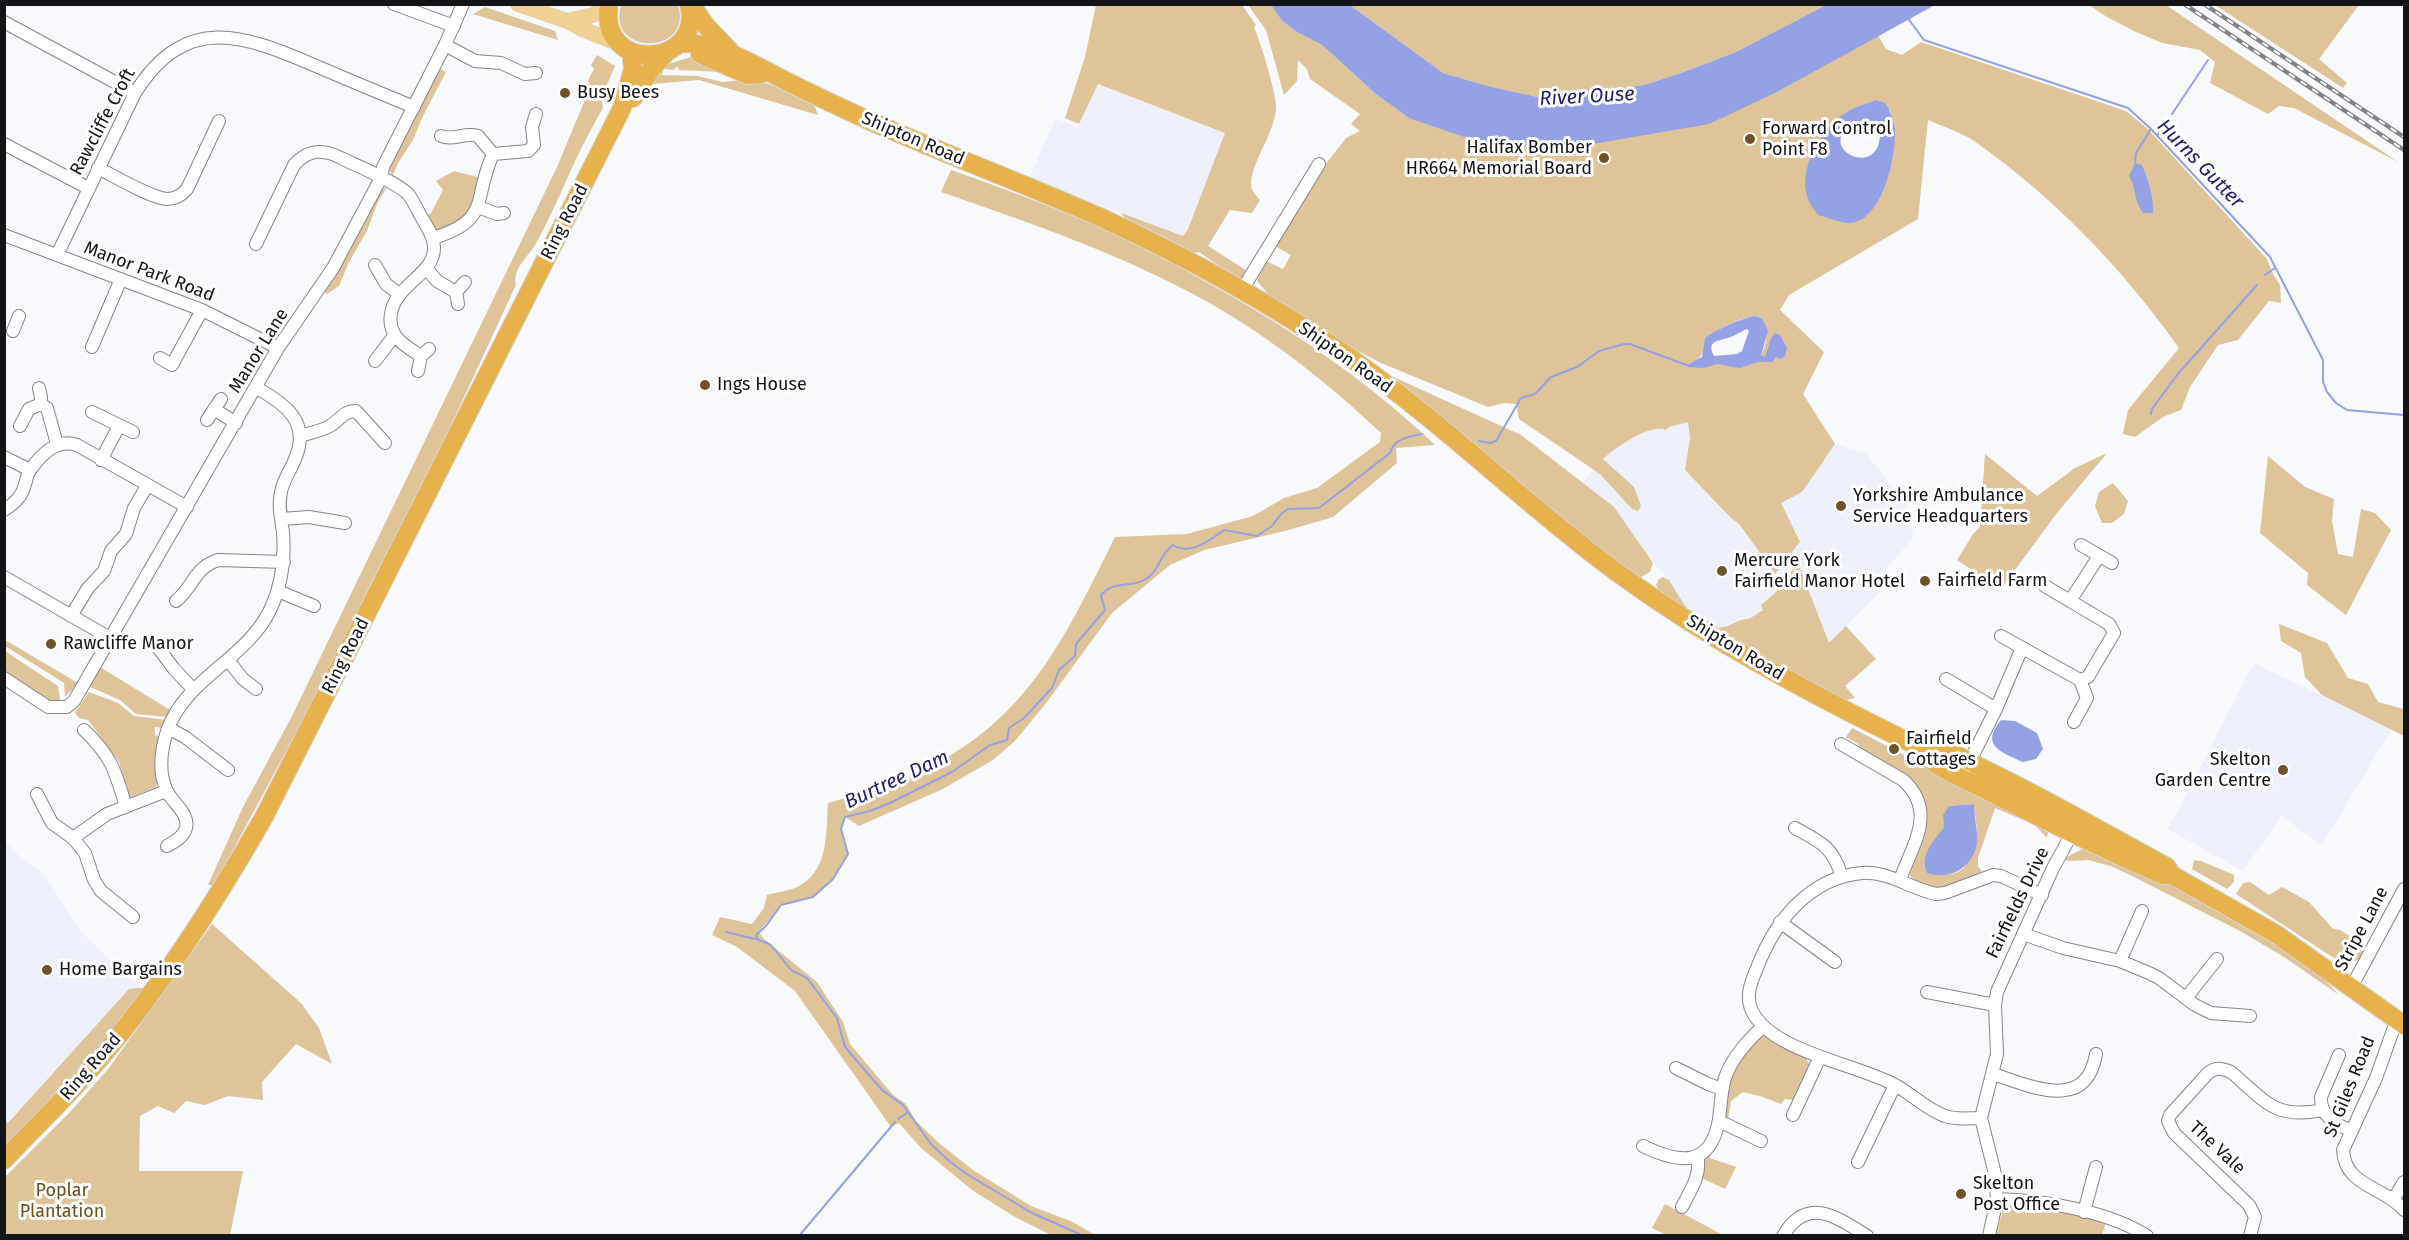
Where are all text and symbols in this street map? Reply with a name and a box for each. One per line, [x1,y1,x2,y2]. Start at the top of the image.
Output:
street label: Rawcliffe Croft [66,65,140,179]
place label: Busy Bees [577,82,659,104]
water label: River Ouse [1539,83,1635,111]
marker: Busy Bees [558,86,572,100]
street label: Shipton Road [858,108,968,170]
water label: Hurns Gutter [2152,115,2248,213]
place label: Forward Control Point F8 [1762,118,1892,160]
marker: Forward Control Point F8 [1743,132,1757,146]
place label: Halifax Bomber HR664 Memorial Board [1406,137,1592,180]
marker: Halifax Bomber HR664 Memorial Board [1597,151,1611,165]
street label: Ring Road [537,180,593,264]
street label: Manor Park Road [81,237,217,307]
street label: Manor Lane [225,305,293,397]
street label: Shipton Road [1294,318,1396,398]
place label: Ings House [717,374,807,396]
marker: Ings House [698,378,712,392]
place label: Yorkshire Ambulance Service Headquarters [1853,485,2028,528]
marker: Yorkshire Ambulance Service Headquarters [1834,499,1848,513]
place label: Mercure York Fairfield Manor Hotel [1734,550,1905,592]
marker: Mercure York Fairfield Manor Hotel [1715,564,1729,578]
place label: Fairfield Farm [1937,570,2047,592]
marker: Fairfield Farm [1918,574,1932,588]
street label: Shipton Road [1682,610,1788,686]
street label: Ring Road [318,614,374,698]
place label: Rawcliffe Manor [63,633,194,655]
marker: Rawcliffe Manor [44,637,58,651]
place label: Fairfield Cottages [1906,728,1976,771]
marker: Fairfield Cottages [1887,742,1901,756]
water label: Burtree Dam [841,745,953,815]
place label: Skelton Garden Centre [2155,749,2271,792]
marker: Skelton Garden Centre [2276,763,2290,777]
street label: Fairfields Drive [1982,844,2054,962]
street label: Stripe Lane [2331,883,2393,975]
place label: Home Bargains [59,959,182,981]
marker: Home Bargains [40,963,54,977]
street label: Ring Road [56,1029,126,1105]
street label: St Giles Road [2320,1033,2380,1141]
street label: The Vale [2185,1117,2249,1179]
place label: Skelton Post Office [1973,1173,2060,1216]
park label: Poplar Plantation [20,1180,104,1222]
marker: Skelton Post Office [1954,1187,1968,1201]

